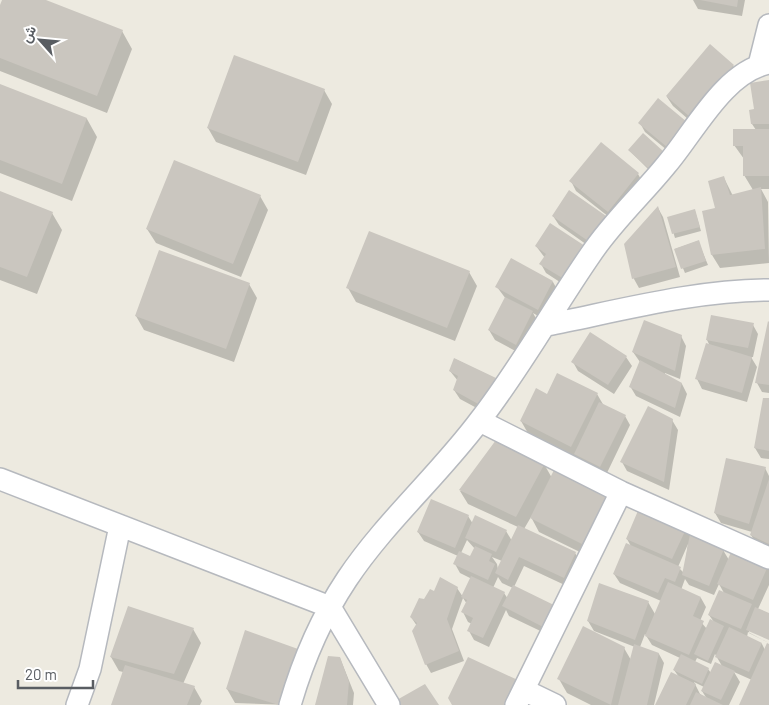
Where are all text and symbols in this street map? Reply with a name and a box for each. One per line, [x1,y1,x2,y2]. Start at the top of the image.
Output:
north arrow [15,15,65,65]
text: ش [17,22,40,46]
scale bar [18,658,92,690]
text: 20 m [25,665,57,683]

